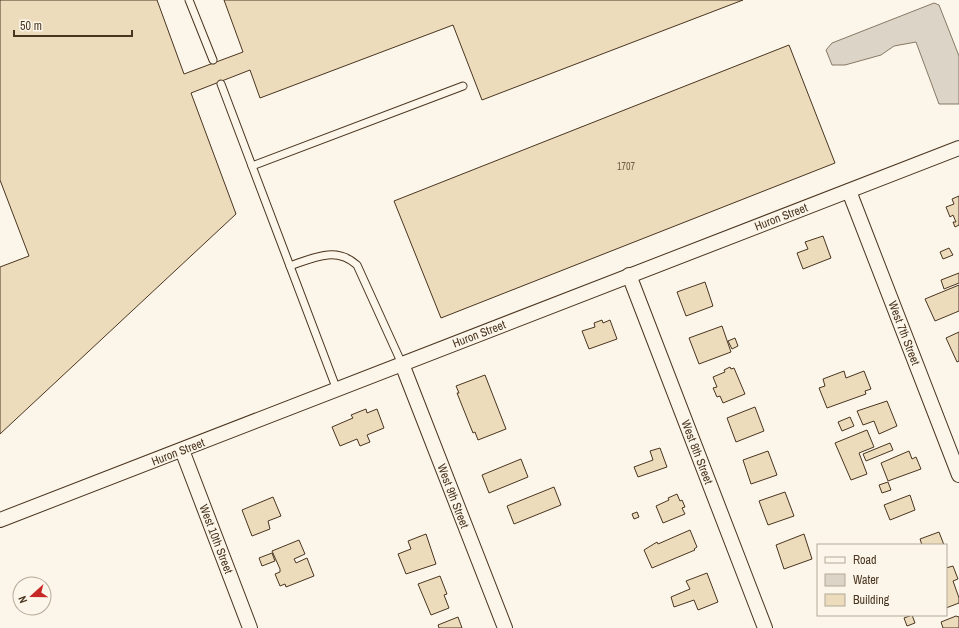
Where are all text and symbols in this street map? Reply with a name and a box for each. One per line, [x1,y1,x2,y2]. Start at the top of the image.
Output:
scale bar [14,12,132,38]
text: 50 m [20,18,42,34]
house number: 1707 [617,160,636,173]
street label: Huron Street [752,199,810,234]
street label: West 7th Street [884,299,924,368]
street label: Huron Street [450,316,508,351]
street label: West 8th Street [677,418,717,487]
street label: Huron Street [149,434,207,469]
street label: West 9th Street [433,462,473,531]
street label: West 10th Street [195,502,237,576]
legend [817,544,947,616]
text: Road [853,552,877,568]
text: Water [853,572,880,588]
north arrow [12,576,52,616]
text: Building [853,592,890,608]
text: N [15,594,30,605]

